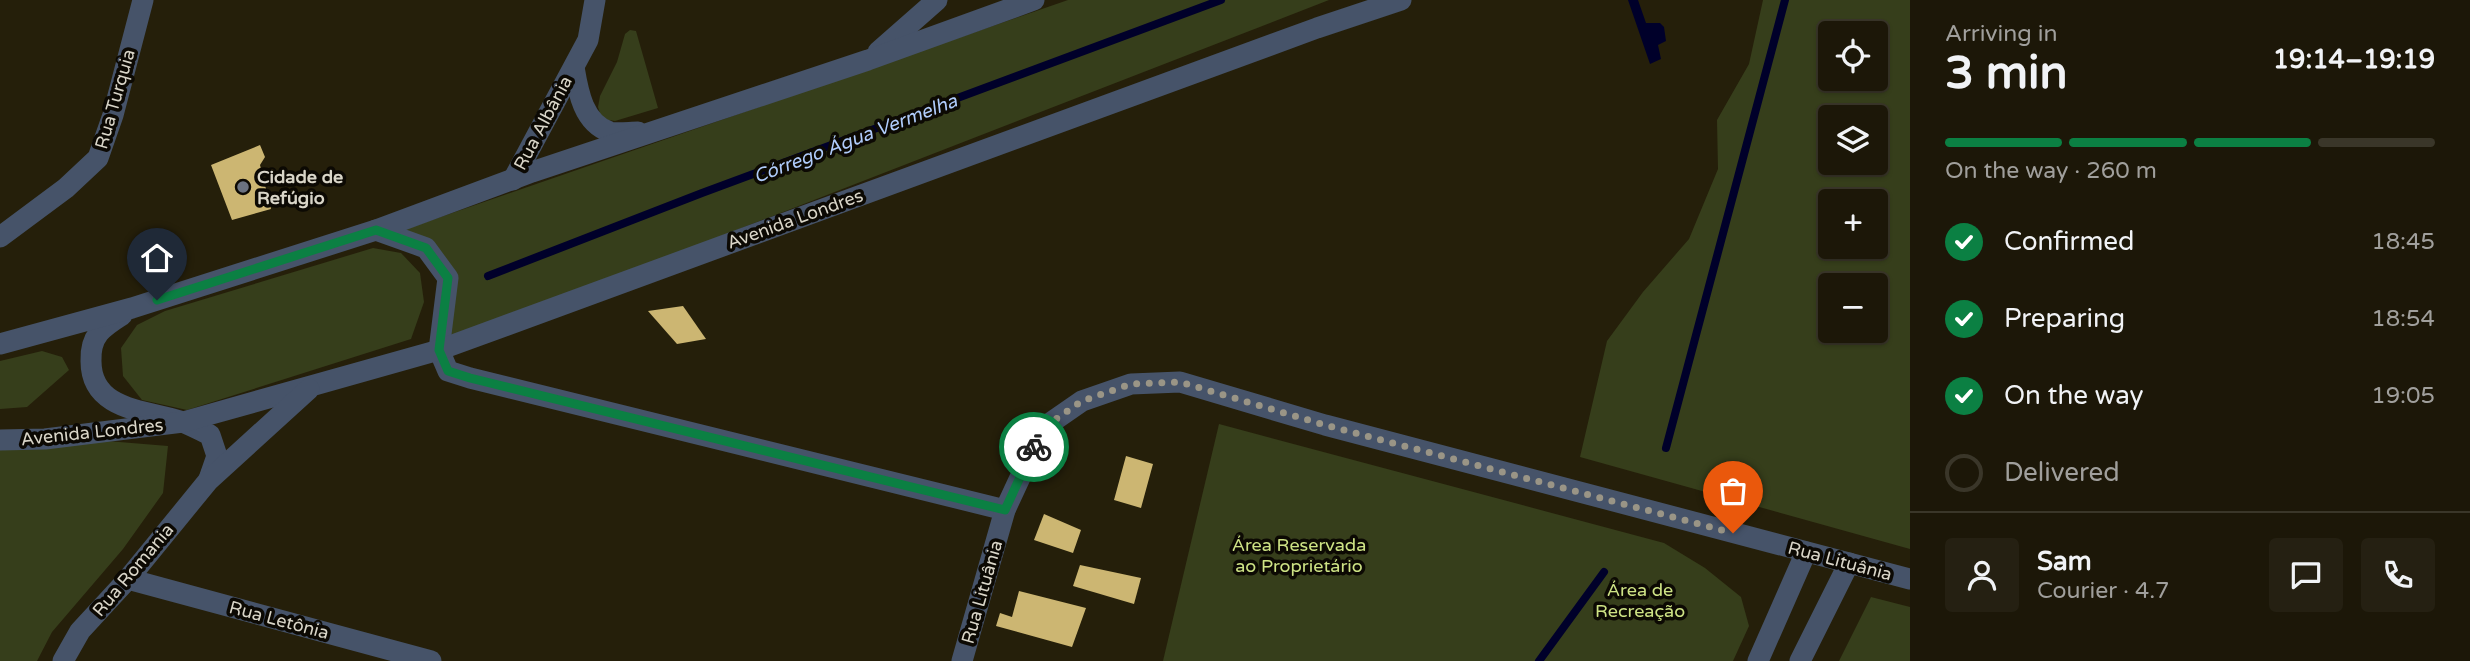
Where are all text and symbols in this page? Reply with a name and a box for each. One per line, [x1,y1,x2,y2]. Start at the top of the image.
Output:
text: Arriving in [1945,20,2058,48]
map controls [1818,21,1888,343]
button: locate [1818,21,1888,91]
text: 19:14–19:19 [2273,44,2435,75]
street label: Rua Turquia [90,46,140,152]
text: 3 min [1945,46,2068,101]
street label: Rua Albânia [509,72,577,174]
water label: Córrego Água Vermelha [750,89,962,188]
button: layers [1818,105,1888,175]
text: On the way · 260 m [1945,157,2157,185]
place label: Cidade de Refúgio [257,166,343,209]
marker: Cidade de Refúgio [235,179,251,195]
street label: Avenida Londres [724,184,866,254]
button: + [1818,189,1888,259]
icon: check [1945,223,1983,261]
text: Confirmed [2004,226,2134,257]
pin [127,228,187,300]
text: 18:45 [2371,228,2435,256]
icon: home [138,239,176,277]
button: − [1818,273,1888,343]
icon: check [1945,300,1983,338]
text: Preparing [2004,303,2125,334]
text: 18:54 [2371,305,2435,333]
icon: check [1945,377,1983,415]
text: On the way [2004,380,2144,411]
text: 19:05 [2371,382,2435,410]
courier [999,412,1069,482]
street label: Avenida Londres [20,414,164,450]
icon: bike [1015,428,1053,466]
text: Delivered [2004,457,2120,488]
pin [1703,461,1763,533]
icon: bag [1714,472,1752,510]
street label: Rua Romania [88,519,178,621]
park label: Área Reservada ao Proprietário [1232,534,1366,577]
street label: Rua Lituânia [1786,537,1894,585]
street label: Rua Lituânia [957,538,1007,646]
button: person [1945,538,2019,612]
button: chat [2269,538,2343,612]
button: phone [2361,538,2435,612]
text: Sam [2037,546,2092,577]
text: Courier · 4.7 [2037,577,2170,605]
park label: Área de Recreação [1595,579,1685,622]
street label: Rua Letônia [227,596,331,644]

